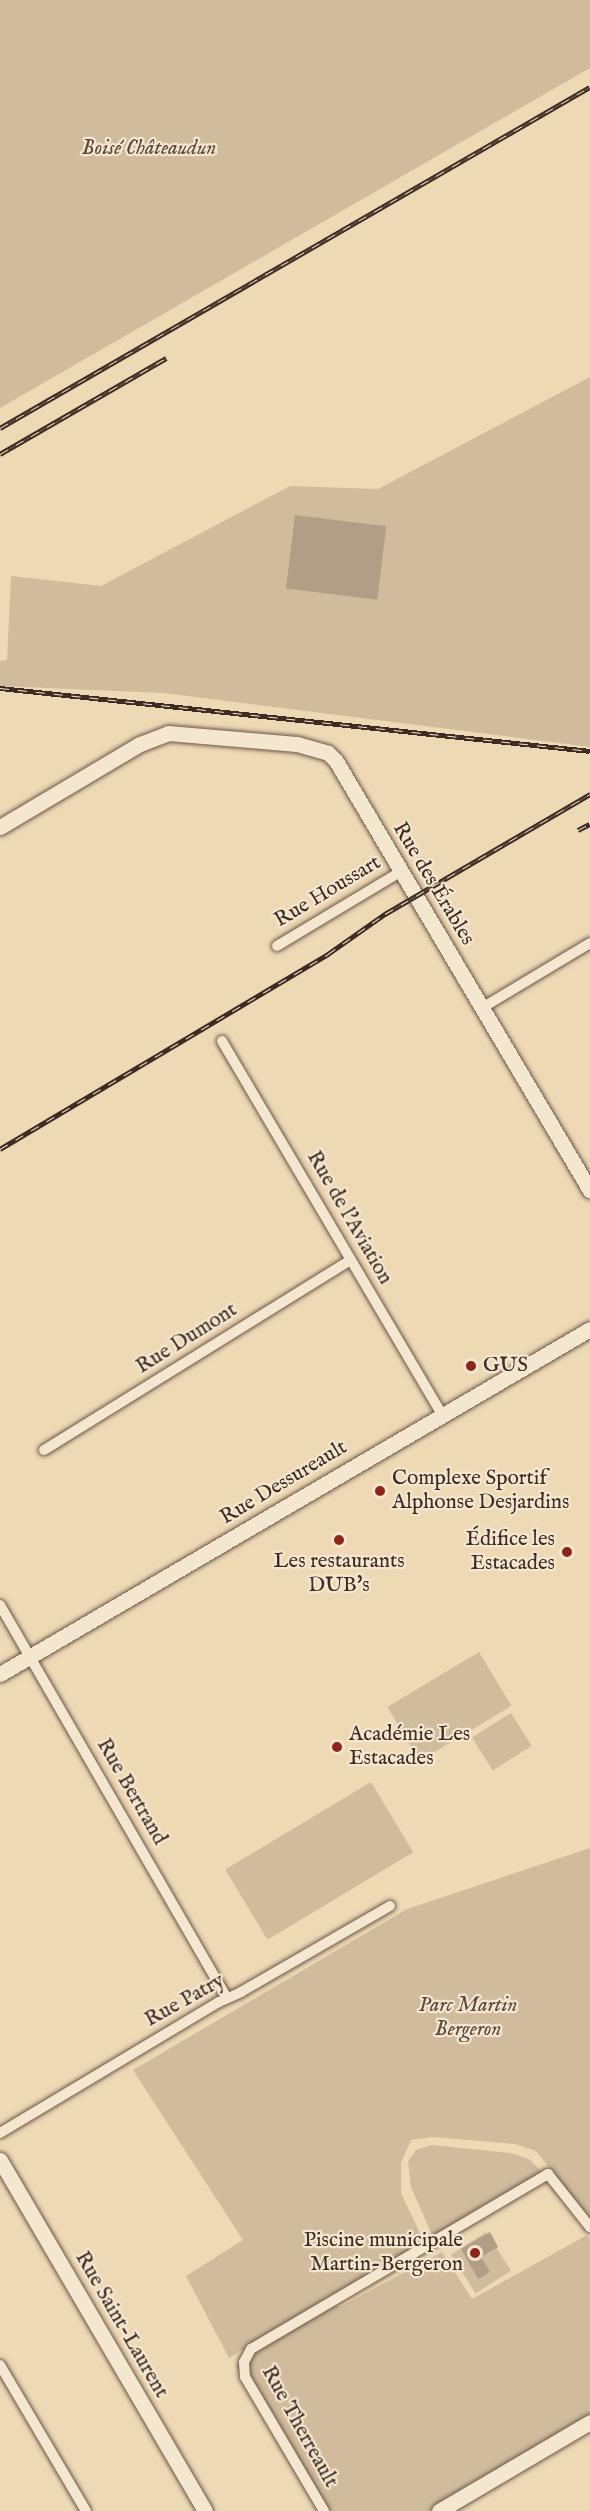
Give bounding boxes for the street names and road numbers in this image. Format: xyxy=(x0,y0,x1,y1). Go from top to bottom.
street label: Rue des Érables xyxy=(386,818,480,950)
street label: Rue Houssart xyxy=(270,850,386,934)
street label: Rue de l'Aviation xyxy=(301,1147,397,1289)
street label: Rue Dumont xyxy=(132,1298,242,1380)
street label: Rue Dessureault xyxy=(216,1435,352,1531)
street label: Rue Bertrand xyxy=(90,1734,172,1850)
street label: Rue Patry xyxy=(141,1969,229,2033)
street label: Rue Saint-Laurent xyxy=(69,2247,173,2403)
street label: Rue Therreault xyxy=(255,2362,343,2492)

